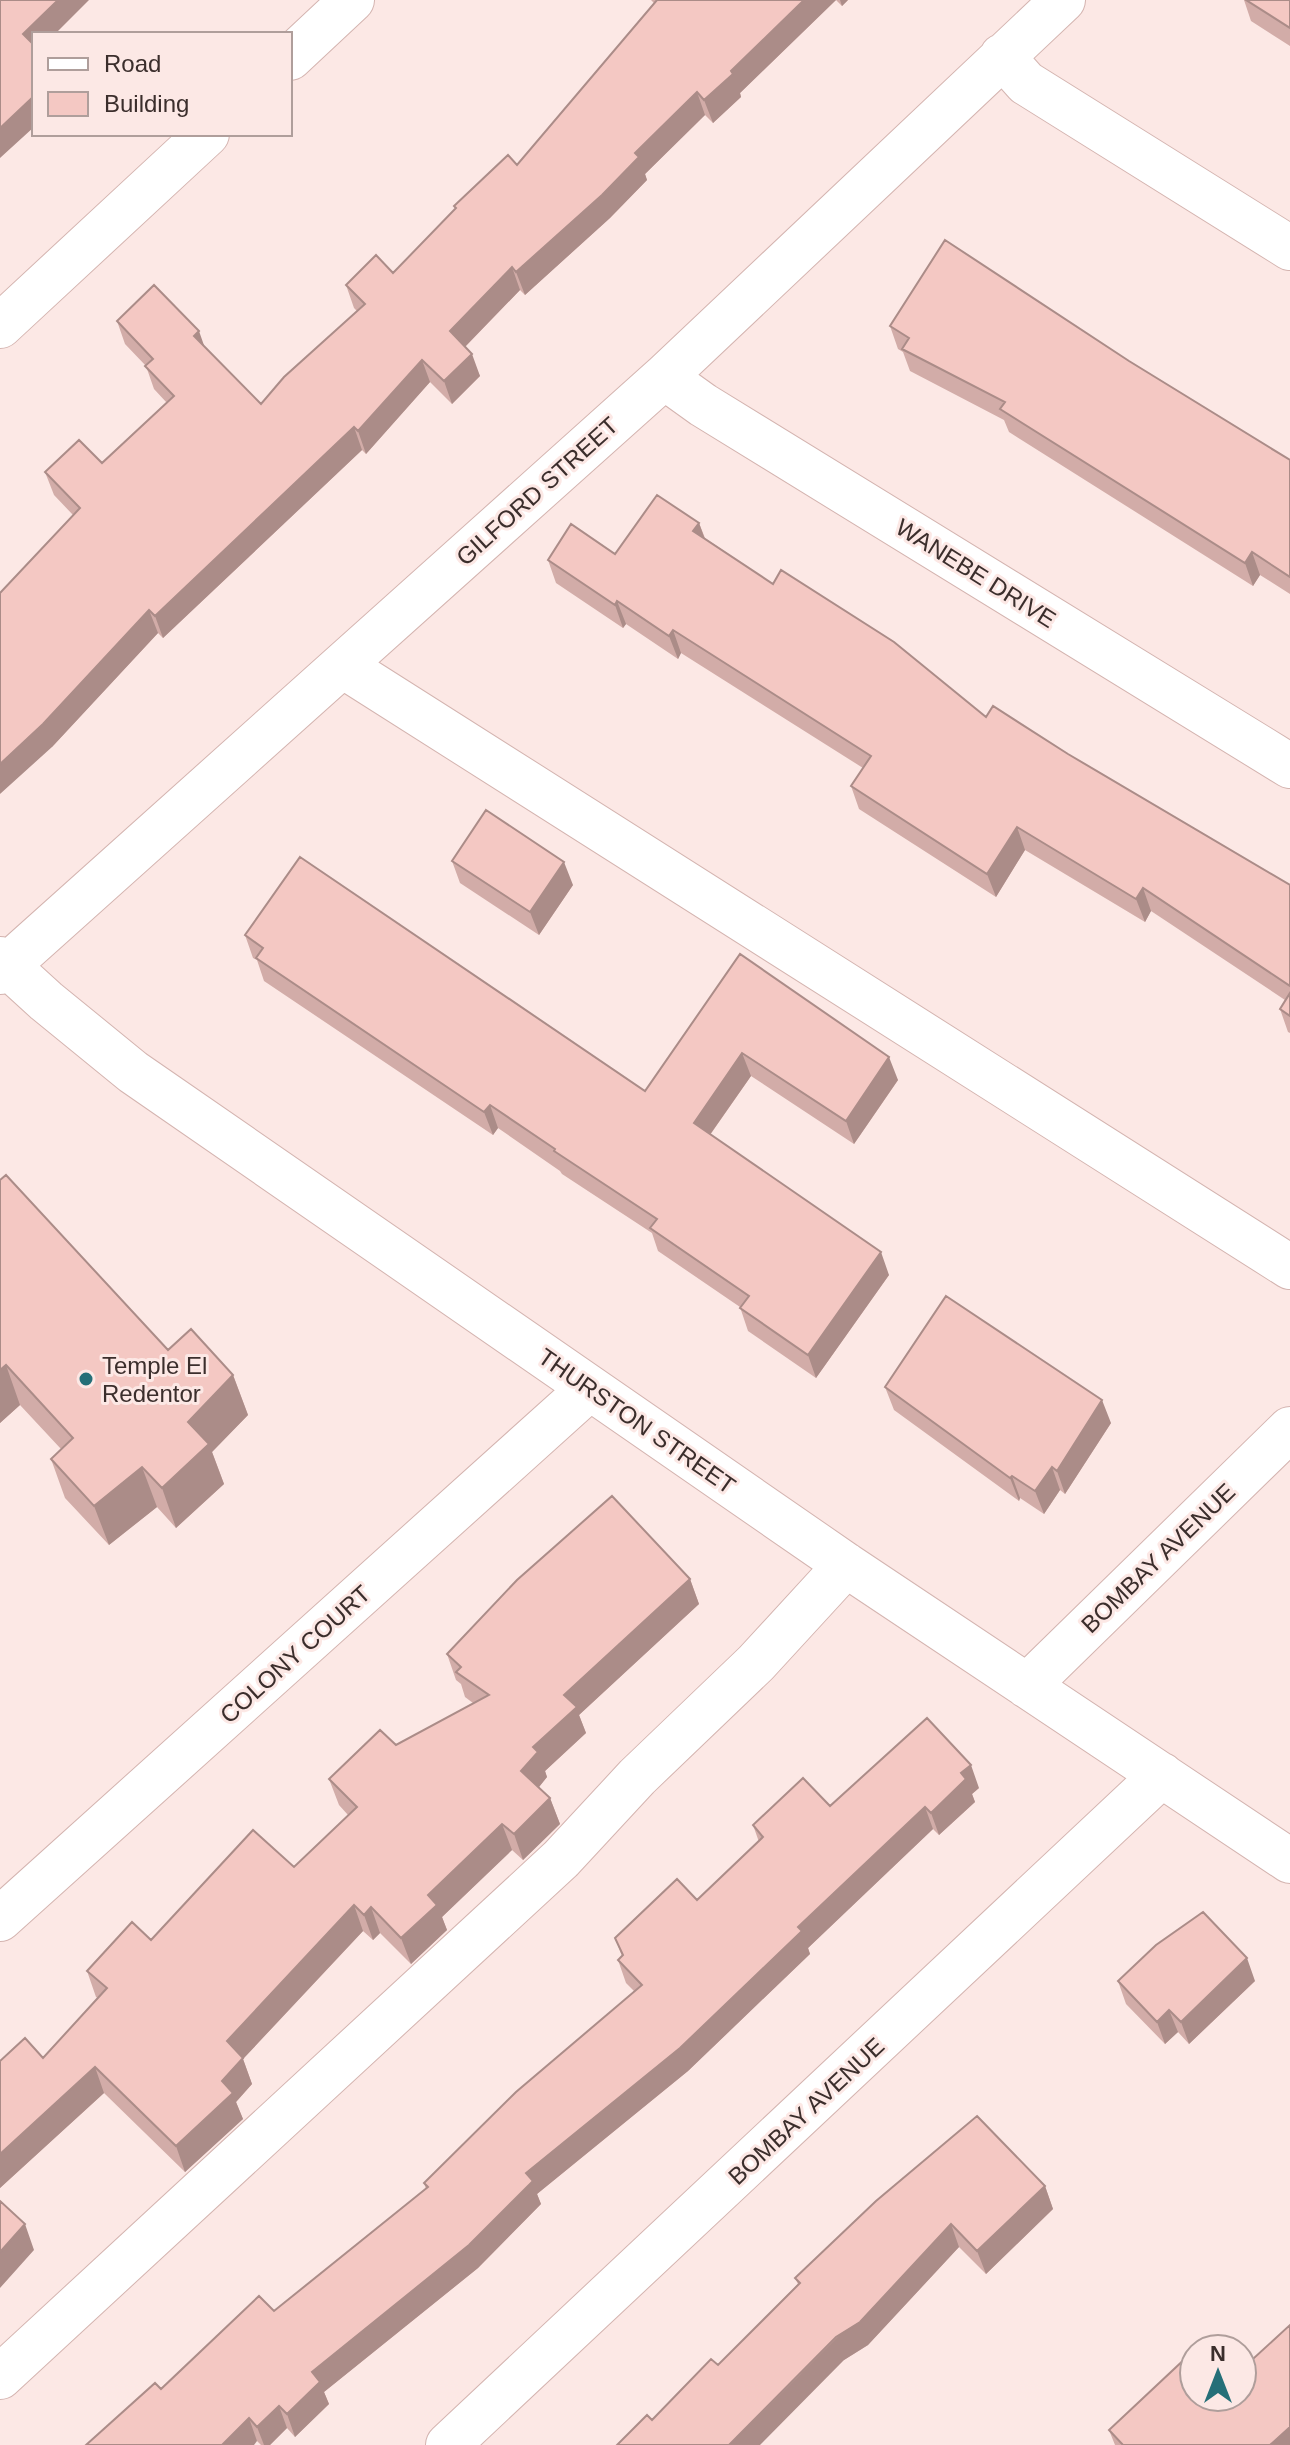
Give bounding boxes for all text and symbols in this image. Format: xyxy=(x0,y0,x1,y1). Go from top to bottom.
legend xyxy=(32,32,292,136)
text: Road xyxy=(104,50,161,77)
text: Building xyxy=(104,90,189,117)
street label: GILFORD STREET xyxy=(451,411,624,571)
street label: WANEBE DRIVE xyxy=(891,513,1061,633)
street label: THURSTON STREET xyxy=(533,1343,741,1499)
place label: Temple El Redentor xyxy=(102,1352,207,1407)
marker: Temple El Redentor xyxy=(77,1370,95,1388)
street label: BOMBAY AVENUE xyxy=(1076,1478,1240,1638)
street label: COLONY COURT xyxy=(214,1579,376,1728)
street label: BOMBAY AVENUE xyxy=(723,2032,889,2190)
north arrow xyxy=(1178,2333,1258,2413)
text: N xyxy=(1210,2341,1226,2366)

